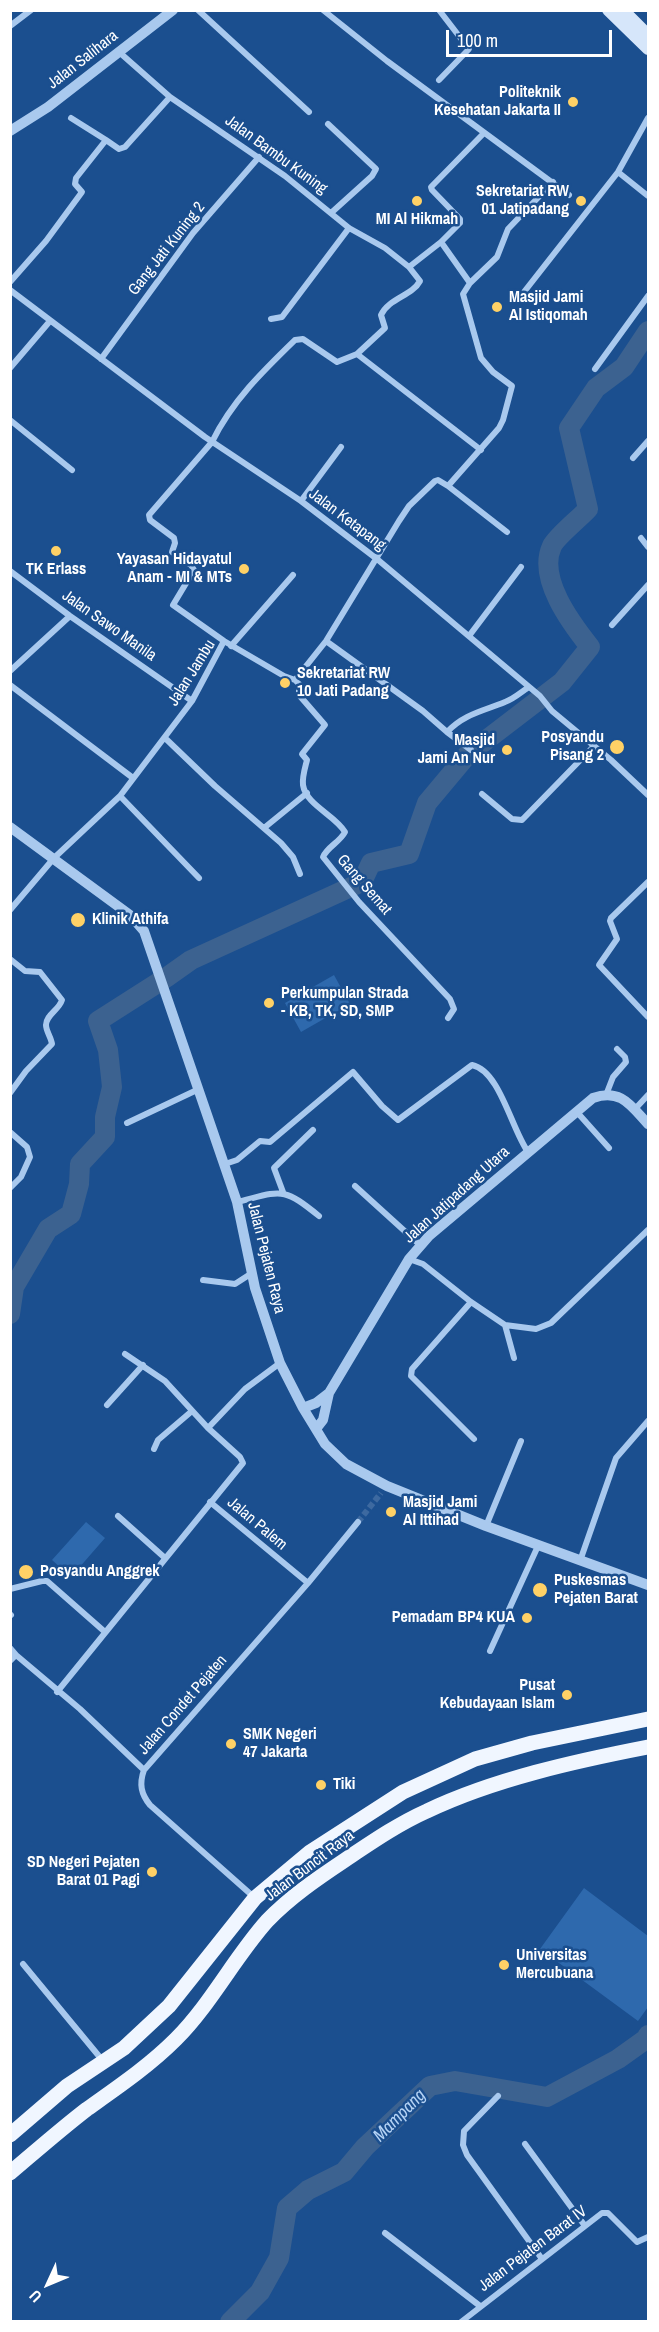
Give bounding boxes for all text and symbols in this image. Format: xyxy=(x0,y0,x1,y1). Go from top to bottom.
scale bar xyxy=(449,18,616,56)
street label: Jalan Salihara xyxy=(44,27,122,93)
text: 100 m xyxy=(457,28,498,53)
place label: Politeknik Kesehatan Jakarta II xyxy=(434,83,561,121)
marker: Politeknik Kesehatan Jakarta II xyxy=(566,95,580,109)
street label: Jalan Bambu Kuning xyxy=(221,111,331,199)
place label: Sekretariat RW 01 Jatipadang xyxy=(476,182,569,220)
marker: MI Al Hikmah xyxy=(410,194,424,208)
marker: Sekretariat RW 01 Jatipadang xyxy=(574,194,588,208)
street label: Gang Jati Kuning 2 xyxy=(125,199,209,299)
place label: MI Al Hikmah xyxy=(376,210,458,230)
place label: Masjid Jami Al Istiqomah xyxy=(509,288,588,326)
marker: Masjid Jami Al Istiqomah xyxy=(490,300,504,314)
street label: Jalan Ketapang xyxy=(305,485,389,555)
marker: TK Erlass xyxy=(49,544,63,558)
place label: Yayasan Hidayatul Anam - MI & MTs xyxy=(117,550,232,588)
place label: TK Erlass xyxy=(26,560,86,580)
marker: Yayasan Hidayatul Anam - MI & MTs xyxy=(237,562,251,576)
street label: Jalan Sawo Manila xyxy=(58,586,160,666)
street label: Jalan Jambu xyxy=(164,636,220,710)
place label: Sekretariat RW 10 Jati Padang xyxy=(297,664,390,702)
marker: Sekretariat RW 10 Jati Padang xyxy=(278,676,292,690)
place label: Posyandu Pisang 2 xyxy=(541,728,604,766)
place label: Masjid Jami An Nur xyxy=(418,731,495,769)
marker: Posyandu Pisang 2 xyxy=(608,738,626,756)
marker: Masjid Jami An Nur xyxy=(500,743,514,757)
street label: Gang Semat xyxy=(333,851,395,919)
place label: Klinik Athifa xyxy=(92,910,169,930)
marker: Klinik Athifa xyxy=(69,911,87,929)
place label: Perkumpulan Strada - KB, TK, SD, SMP xyxy=(281,984,409,1022)
marker: Perkumpulan Strada - KB, TK, SD, SMP xyxy=(262,996,276,1010)
street label: Jalan Jatipadang Utara xyxy=(400,1142,514,1248)
street label: Jalan Pejaten Raya xyxy=(243,1200,289,1316)
street label: Jalan Palem xyxy=(223,1493,291,1555)
place label: Masjid Jami Al Ittihad xyxy=(403,1493,477,1531)
marker: Masjid Jami Al Ittihad xyxy=(384,1505,398,1519)
place label: Posyandu Anggrek xyxy=(40,1562,160,1582)
marker: Posyandu Anggrek xyxy=(17,1563,35,1581)
place label: Puskesmas Pejaten Barat xyxy=(554,1571,638,1609)
marker: Puskesmas Pejaten Barat xyxy=(531,1581,549,1599)
place label: Pemadam BP4 KUA xyxy=(392,1608,515,1628)
marker: Pemadam BP4 KUA xyxy=(520,1611,534,1625)
street label: Jalan Condet Pejaten xyxy=(135,1651,231,1759)
place label: Pusat Kebudayaan Islam xyxy=(440,1676,555,1714)
marker: Pusat Kebudayaan Islam xyxy=(560,1688,574,1702)
place label: SMK Negeri 47 Jakarta xyxy=(243,1725,317,1763)
marker: SMK Negeri 47 Jakarta xyxy=(224,1737,238,1751)
place label: Tiki xyxy=(333,1775,355,1795)
marker: Tiki xyxy=(314,1778,328,1792)
street label: Jalan Buncit Raya xyxy=(262,1826,358,1906)
place label: SD Negeri Pejaten Barat 01 Pagi xyxy=(27,1853,140,1891)
marker: SD Negeri Pejaten Barat 01 Pagi xyxy=(145,1865,159,1879)
place label: Universitas Mercubuana xyxy=(516,1946,593,1984)
marker: Universitas Mercubuana xyxy=(497,1958,511,1972)
water label: Mampang xyxy=(369,2085,431,2147)
street label: Jalan Pejaten Barat IV xyxy=(475,2202,591,2296)
north arrow xyxy=(18,2254,78,2314)
text: U xyxy=(24,2285,46,2308)

